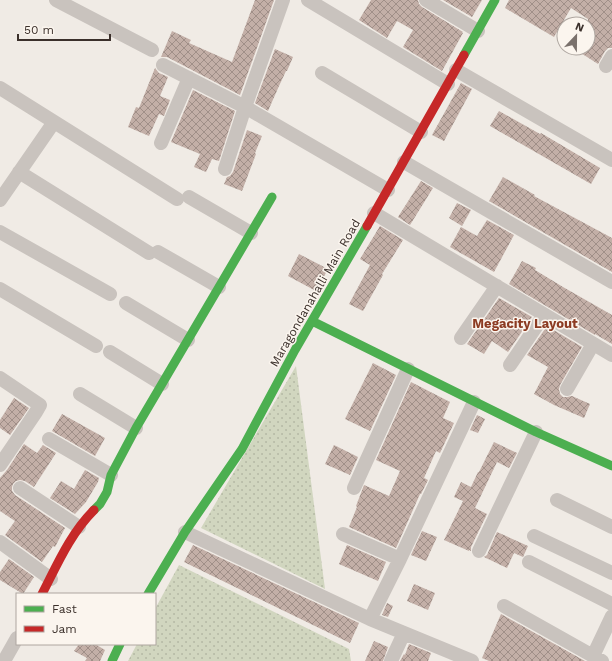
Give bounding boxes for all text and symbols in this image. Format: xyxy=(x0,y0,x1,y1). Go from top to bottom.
scale bar xyxy=(18,16,110,42)
north arrow xyxy=(556,16,596,56)
text: N xyxy=(573,20,586,35)
text: 50 m xyxy=(24,23,54,37)
street label: Maragondanahalli Main Road xyxy=(267,217,363,369)
district label: Megacity Layout xyxy=(472,316,578,331)
legend xyxy=(16,593,156,645)
text: Fast xyxy=(52,602,77,616)
text: Jam xyxy=(52,622,77,636)

